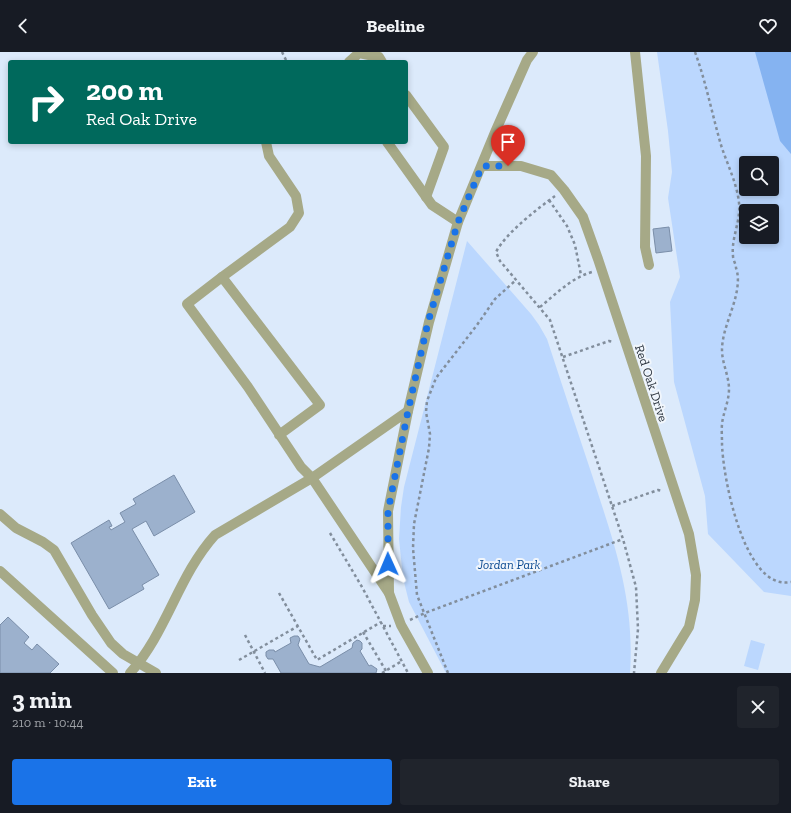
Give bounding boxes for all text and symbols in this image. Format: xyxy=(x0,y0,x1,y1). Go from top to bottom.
icon: back xyxy=(12,15,34,37)
text: Beeline xyxy=(366,15,425,37)
icon: heart xyxy=(757,15,779,37)
text: 200 m xyxy=(86,74,163,107)
icon: right xyxy=(20,76,72,128)
text: Red Oak Drive xyxy=(86,108,197,130)
pin xyxy=(491,125,525,166)
icon: arrive xyxy=(497,131,519,153)
map controls xyxy=(739,156,779,244)
button: search xyxy=(739,156,779,196)
button: layers xyxy=(739,204,779,244)
street label: Red Oak Drive xyxy=(632,343,671,424)
position arrow xyxy=(367,543,409,585)
park label: Jordan Park xyxy=(477,557,541,572)
text: 3 min xyxy=(12,685,72,714)
button: close xyxy=(737,686,779,728)
text: 210 m · 10:44 xyxy=(12,715,84,730)
button: Exit xyxy=(12,759,392,805)
button: Share xyxy=(400,759,779,805)

